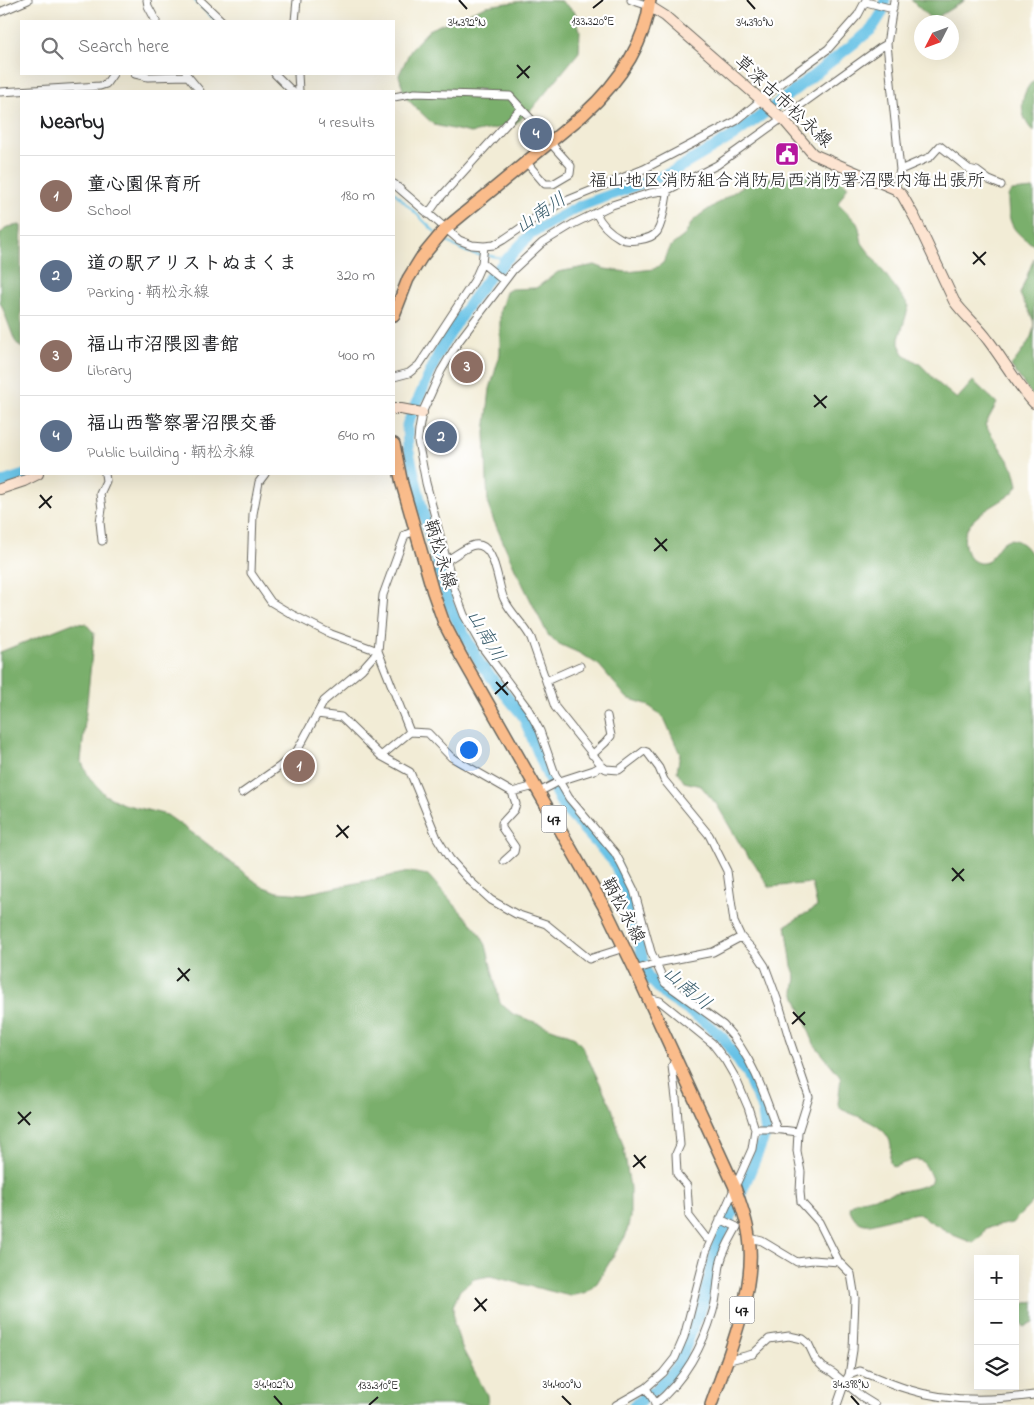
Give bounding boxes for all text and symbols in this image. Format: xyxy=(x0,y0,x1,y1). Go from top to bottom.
text: 133.320°E xyxy=(572,13,614,31)
text: 34.392°N xyxy=(448,14,486,32)
text: 34.390°N xyxy=(736,14,774,32)
north arrow xyxy=(914,15,959,60)
search box xyxy=(20,20,395,75)
icon: search xyxy=(38,34,66,62)
text: Search here xyxy=(78,34,169,61)
street label: 草深古市松永線 xyxy=(728,50,838,155)
text: Nearby xyxy=(40,108,104,138)
text: 4 results xyxy=(319,111,375,135)
pin: 4 xyxy=(520,115,552,153)
public building icon: 福山地区消防組合消防局西消防署沼隈内海出張所 xyxy=(774,141,800,167)
place label: 福山地区消防組合消防局西消防署沼隈内海出張所 xyxy=(589,169,985,195)
text: 童心園保育所 xyxy=(87,172,201,199)
text: 1 xyxy=(53,184,59,208)
text: 180 m xyxy=(341,184,375,208)
water label: 山南川 xyxy=(510,187,573,241)
text: School xyxy=(87,199,131,223)
text: 道の駅アリストぬまくま xyxy=(87,251,298,278)
text: 2 xyxy=(52,264,60,288)
text: 320 m xyxy=(337,264,375,288)
text: Parking · 鞆松永線 xyxy=(87,281,209,305)
text: 福山市沼隈図書館 xyxy=(87,332,239,359)
text: 3 xyxy=(53,344,59,368)
text: 400 m xyxy=(338,344,375,368)
pin: 3 xyxy=(451,348,483,386)
text: Library xyxy=(87,359,132,383)
text: 福山西警察署沼隈交番 xyxy=(87,411,277,438)
pin: 2 xyxy=(425,418,457,456)
text: 4 xyxy=(53,424,59,448)
text: 640 m xyxy=(338,424,375,448)
text: Public building · 鞆松永線 xyxy=(87,441,255,465)
street label: 鞆松永線 xyxy=(416,516,462,593)
water label: 山南川 xyxy=(459,605,511,668)
your location xyxy=(456,737,482,763)
pin: 1 xyxy=(283,747,315,785)
road number: 47 xyxy=(542,806,566,832)
street label: 鞆松永線 xyxy=(594,873,651,949)
water label: 山南川 xyxy=(656,960,717,1018)
map controls xyxy=(974,1255,1019,1390)
button: + xyxy=(974,1255,1019,1300)
road number: 47 xyxy=(730,1296,754,1324)
button: − xyxy=(974,1300,1019,1345)
button: layers xyxy=(974,1345,1019,1390)
text: 34.402°N xyxy=(254,1376,294,1394)
text: 34.400°N xyxy=(543,1376,581,1394)
text: 34.398°N xyxy=(833,1376,869,1394)
text: 133.310°E xyxy=(358,1377,398,1395)

